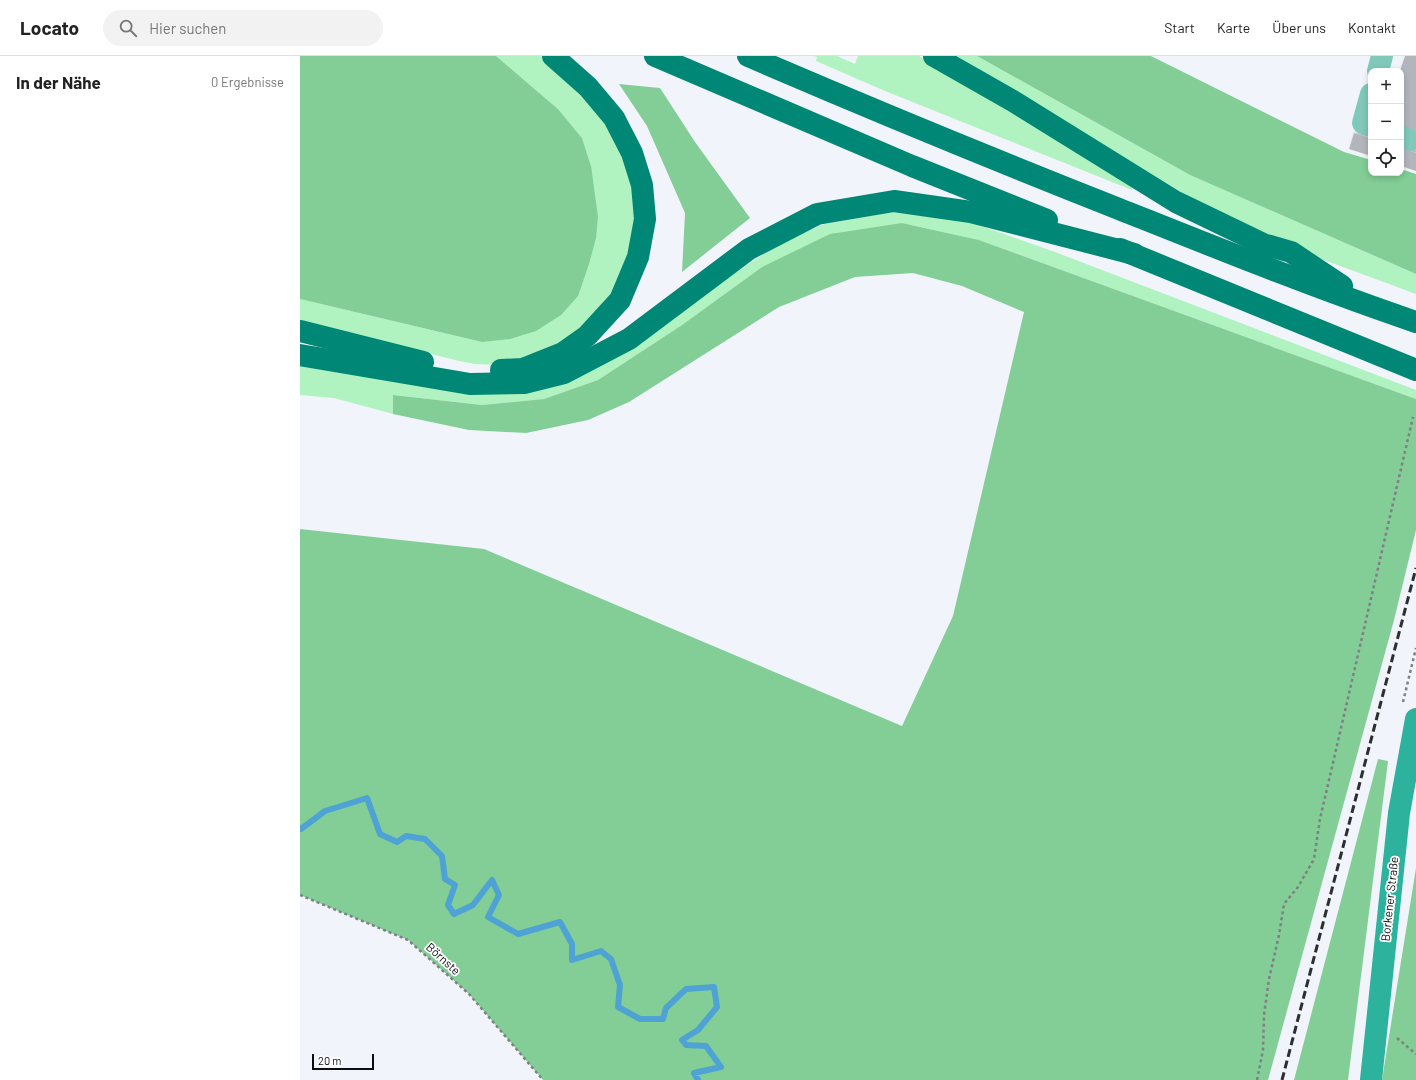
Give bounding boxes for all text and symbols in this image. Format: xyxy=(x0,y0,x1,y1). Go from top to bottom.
search box xyxy=(103,10,383,46)
text: Locato xyxy=(20,16,79,39)
icon: search xyxy=(117,17,139,39)
text: Hier suchen xyxy=(149,19,226,37)
text: Start xyxy=(1164,19,1195,36)
text: Karte xyxy=(1217,19,1250,36)
text: Über uns xyxy=(1272,19,1326,36)
text: Kontakt xyxy=(1348,19,1396,36)
map controls xyxy=(1368,68,1404,176)
button: + xyxy=(1368,68,1404,104)
text: In der Nähe xyxy=(16,72,101,92)
text: 0 Ergebnisse xyxy=(211,74,284,90)
button: − xyxy=(1368,104,1404,140)
button: locate xyxy=(1368,140,1404,176)
street label: Borkener Straße xyxy=(1378,856,1400,942)
street label: Börnste xyxy=(424,939,464,977)
scale bar xyxy=(312,1052,374,1071)
text: 20 m xyxy=(318,1054,341,1067)

